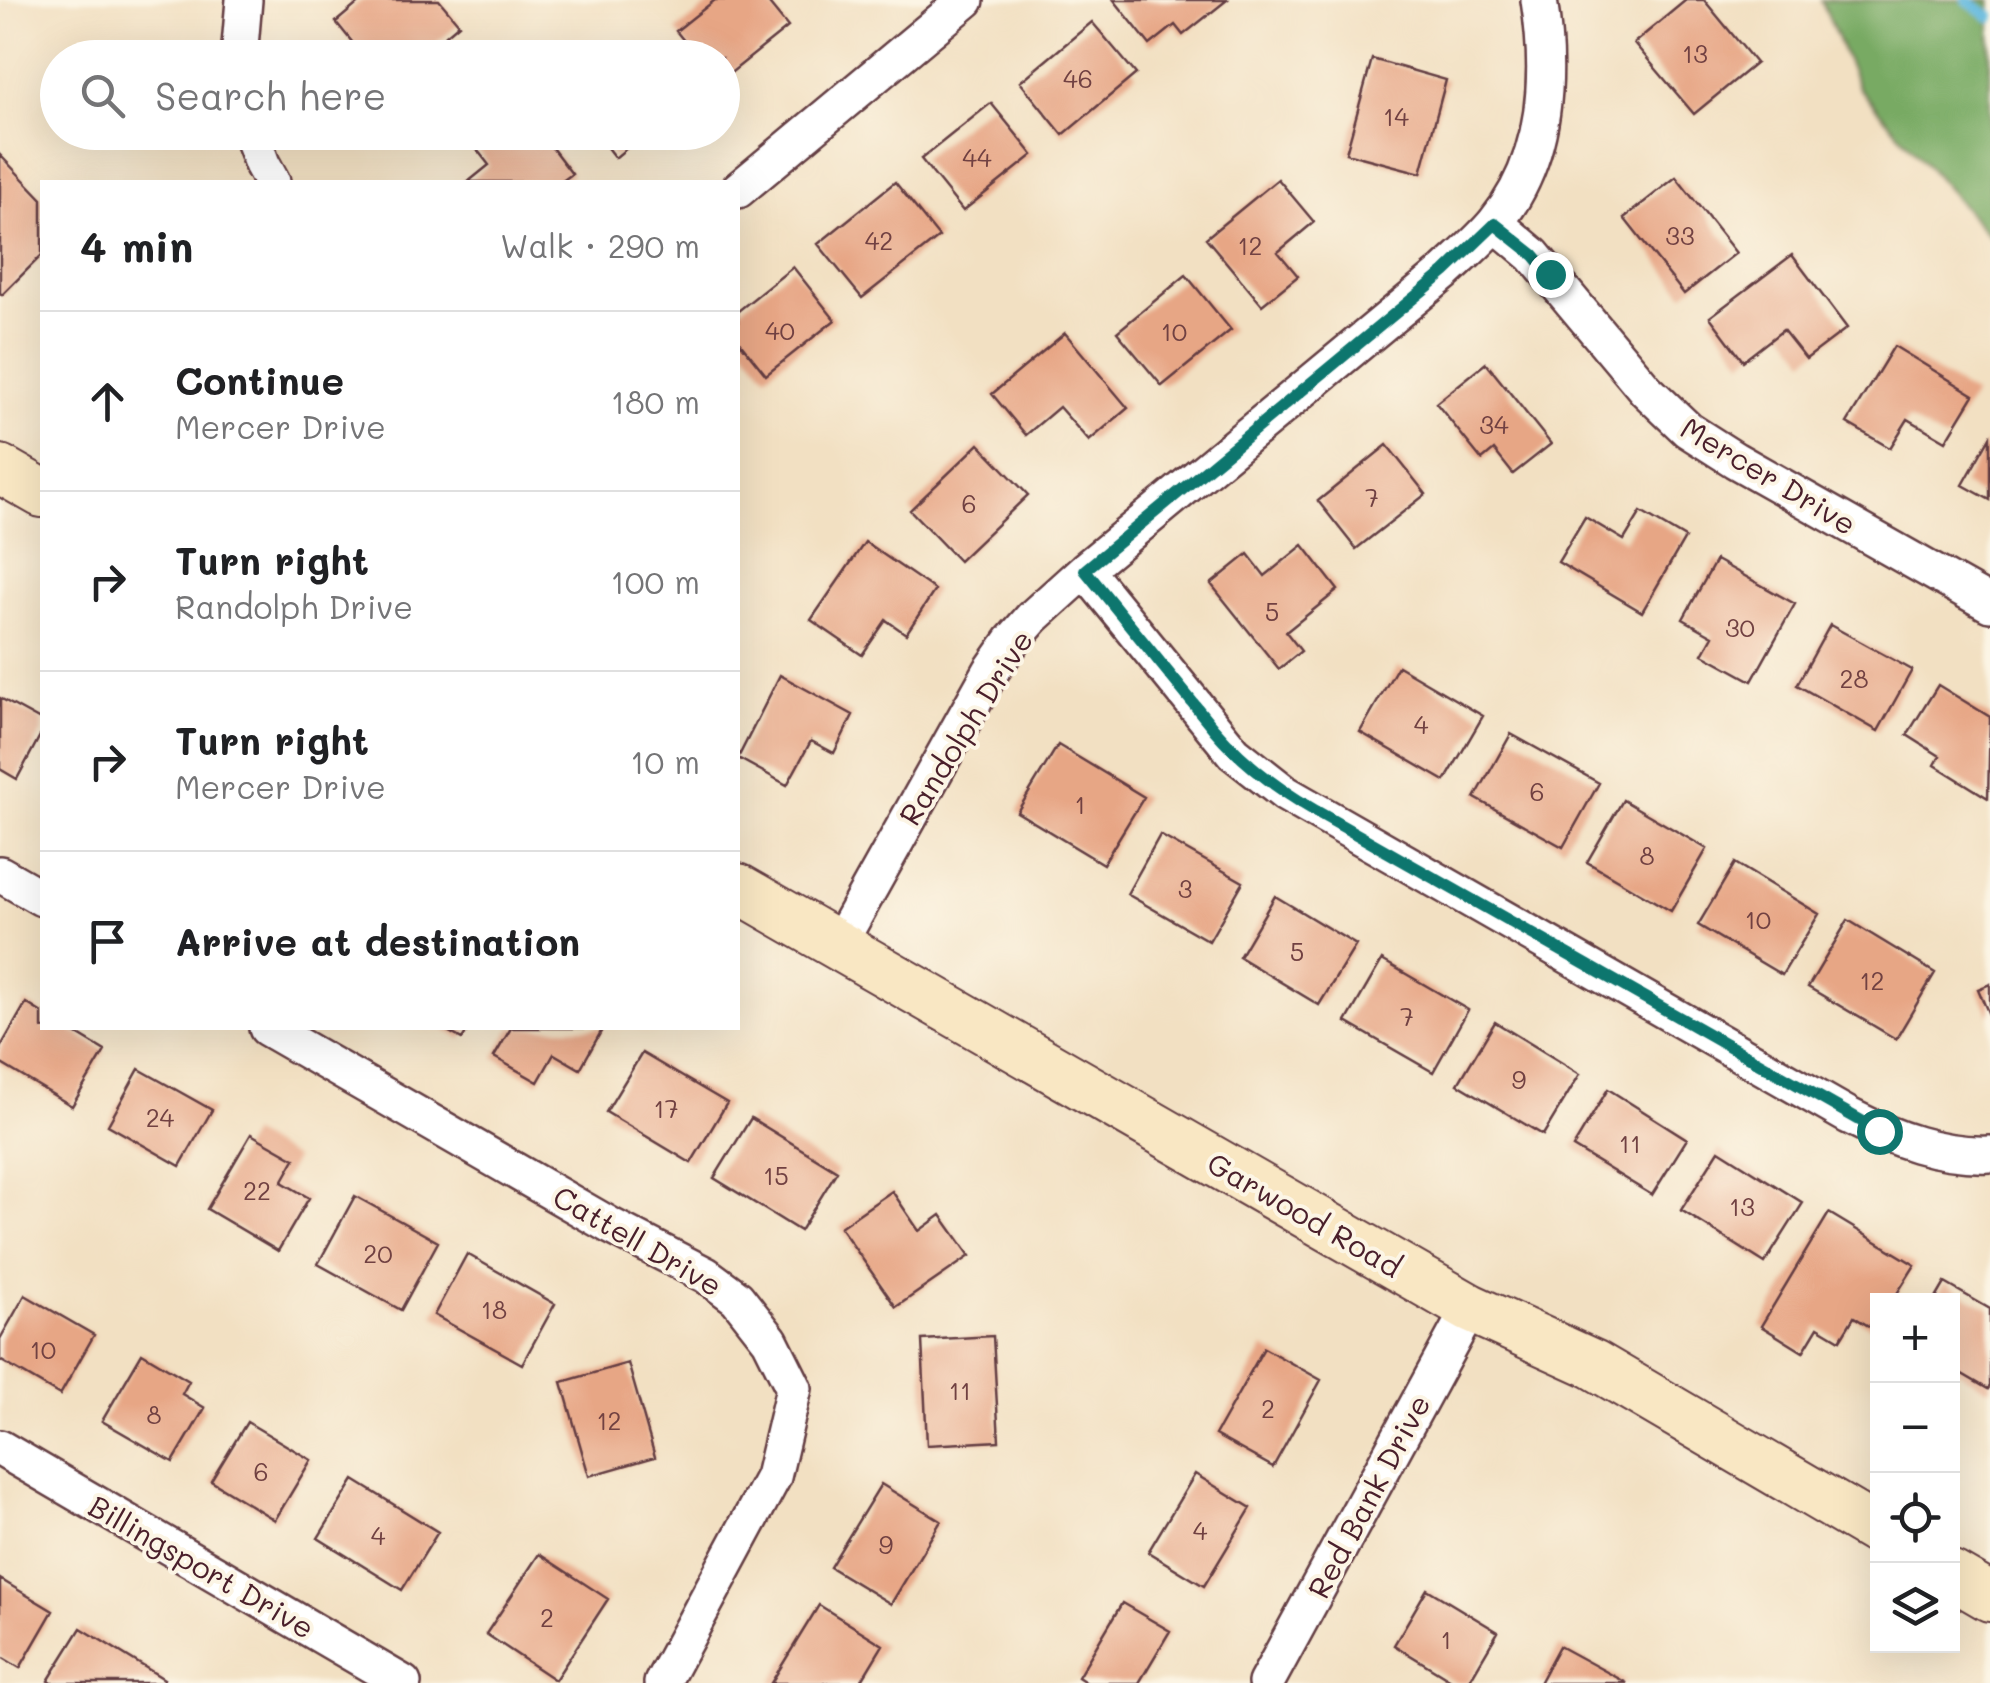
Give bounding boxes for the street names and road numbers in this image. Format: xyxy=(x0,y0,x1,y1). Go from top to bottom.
street label: Mercer Drive xyxy=(1674,407,1864,543)
street label: Randolph Drive xyxy=(889,622,1041,832)
street label: Garwood Road xyxy=(1201,1142,1409,1286)
street label: Cattell Drive xyxy=(546,1175,730,1305)
street label: Red Bank Drive xyxy=(1297,1387,1439,1605)
street label: Billingsport Drive xyxy=(82,1485,322,1647)

